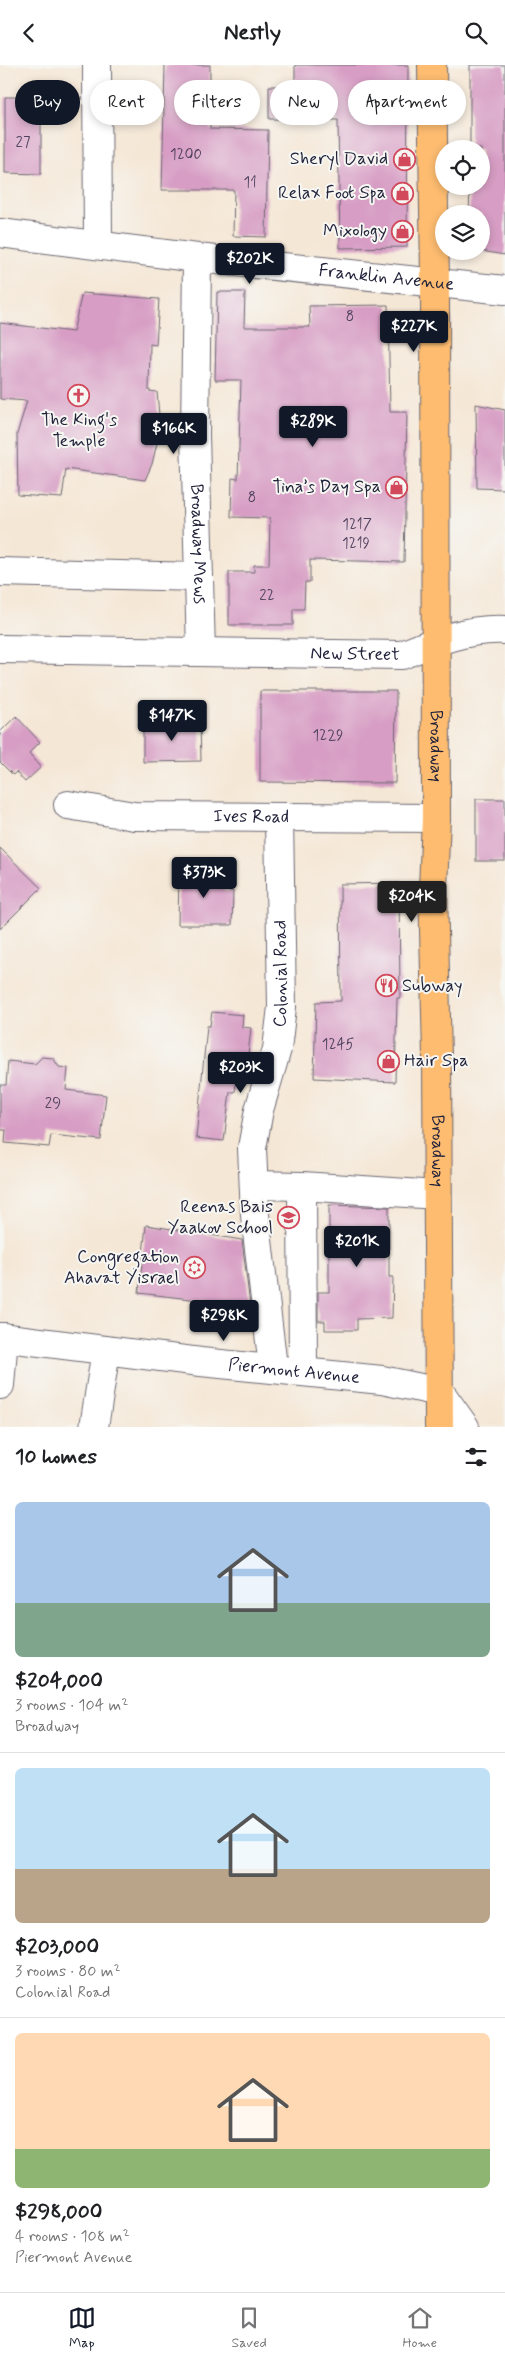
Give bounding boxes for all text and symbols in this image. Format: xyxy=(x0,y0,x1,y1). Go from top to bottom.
icon: back xyxy=(15,19,43,47)
text: Nestly xyxy=(224,19,281,47)
icon: search xyxy=(462,19,490,47)
chip: Buy xyxy=(15,80,80,125)
chip: Rent xyxy=(90,80,164,125)
chip: Filters xyxy=(174,80,260,125)
chip: New xyxy=(270,80,338,125)
chip: Apartment xyxy=(348,80,466,125)
house number: 27 xyxy=(16,133,31,153)
map controls xyxy=(435,140,490,260)
button: locate xyxy=(435,140,490,195)
house number: 1200 xyxy=(170,145,202,165)
place label: Sheryl David xyxy=(290,147,388,171)
shop icon: Sheryl David xyxy=(392,147,416,171)
house number: 11 xyxy=(243,173,257,193)
place label: Relax Foot Spa xyxy=(278,181,386,205)
shop icon: Relax Foot Spa xyxy=(390,181,414,205)
button: layers xyxy=(435,205,490,260)
place label: Mixology xyxy=(323,219,387,243)
shop icon: Mixology xyxy=(391,219,415,243)
pin: $202K xyxy=(215,243,285,285)
text: $202K xyxy=(226,248,274,269)
street label: Franklin Avenue xyxy=(318,259,455,297)
house number: 8 xyxy=(346,307,354,327)
pin: $227K xyxy=(379,311,449,353)
text: $227K xyxy=(391,316,437,337)
church icon: The King's Temple xyxy=(67,383,91,407)
pin: $289K xyxy=(278,405,348,448)
place label: The King's Temple xyxy=(41,408,117,453)
text: $289K xyxy=(290,411,336,432)
pin: $166K xyxy=(139,413,209,455)
text: $166K xyxy=(152,418,196,439)
place label: Tina’s Day Spa xyxy=(273,475,381,499)
shop icon: Tina’s Day Spa xyxy=(385,475,409,499)
street label: Broadway Mews xyxy=(184,484,212,604)
house number: 8 xyxy=(248,488,256,508)
house number: 1217 xyxy=(342,515,372,535)
house number: 1219 xyxy=(342,534,370,554)
house number: 22 xyxy=(259,586,275,606)
street label: New Street xyxy=(310,642,400,667)
pin: $147K xyxy=(137,699,207,742)
text: $147K xyxy=(149,705,195,726)
street label: Broadway xyxy=(424,710,448,782)
house number: 1229 xyxy=(313,726,343,746)
street label: Ives Road xyxy=(213,805,289,829)
pin: $373K xyxy=(169,857,239,899)
text: $373K xyxy=(183,862,225,883)
pin: $204K xyxy=(377,881,447,923)
text: $204K xyxy=(388,886,436,907)
street label: Colonial Road xyxy=(268,920,294,1029)
restaurant icon: Subway xyxy=(374,974,398,998)
place label: Subway xyxy=(402,974,463,998)
house number: 1245 xyxy=(322,1035,354,1055)
shop icon: Hair Spa xyxy=(376,1049,400,1073)
place label: Hair Spa xyxy=(404,1049,469,1073)
pin: $203K xyxy=(206,1051,276,1094)
text: $203K xyxy=(219,1057,263,1078)
house number: 29 xyxy=(45,1094,61,1114)
street label: Broadway xyxy=(425,1115,450,1187)
place label: Reenas Bais Yaakov School xyxy=(168,1195,273,1240)
school or university icon: Reenas Bais Yaakov School xyxy=(277,1205,301,1229)
pin: $201K xyxy=(322,1225,392,1268)
text: $201K xyxy=(335,1231,379,1252)
place label: Congregation Ahavat Yisrael xyxy=(64,1245,179,1290)
synagogue icon: Congregation Ahavat Yisrael xyxy=(183,1255,207,1279)
pin: $298K xyxy=(189,1299,259,1342)
text: $298K xyxy=(201,1305,247,1326)
street label: Piermont Avenue xyxy=(227,1353,361,1390)
text: 10 homes xyxy=(15,1443,97,1471)
icon: filters xyxy=(462,1443,490,1471)
icon: home xyxy=(208,1535,298,1625)
text: $204,000 xyxy=(15,1667,103,1695)
text: 3 rooms · 104 m² xyxy=(15,1695,128,1716)
text: Broadway xyxy=(15,1716,79,1737)
icon: home xyxy=(208,1800,298,1890)
text: $203,000 xyxy=(15,1933,99,1961)
text: 3 rooms · 80 m² xyxy=(15,1961,121,1982)
text: Colonial Road xyxy=(15,1982,110,2003)
icon: home xyxy=(208,2065,298,2155)
text: $298,000 xyxy=(15,2198,102,2226)
text: 4 rooms · 108 m² xyxy=(15,2226,130,2247)
text: Piermont Avenue xyxy=(15,2247,132,2268)
tab: Map xyxy=(68,2304,96,2352)
tab: Saved xyxy=(231,2304,267,2352)
tab: Home xyxy=(402,2304,437,2352)

